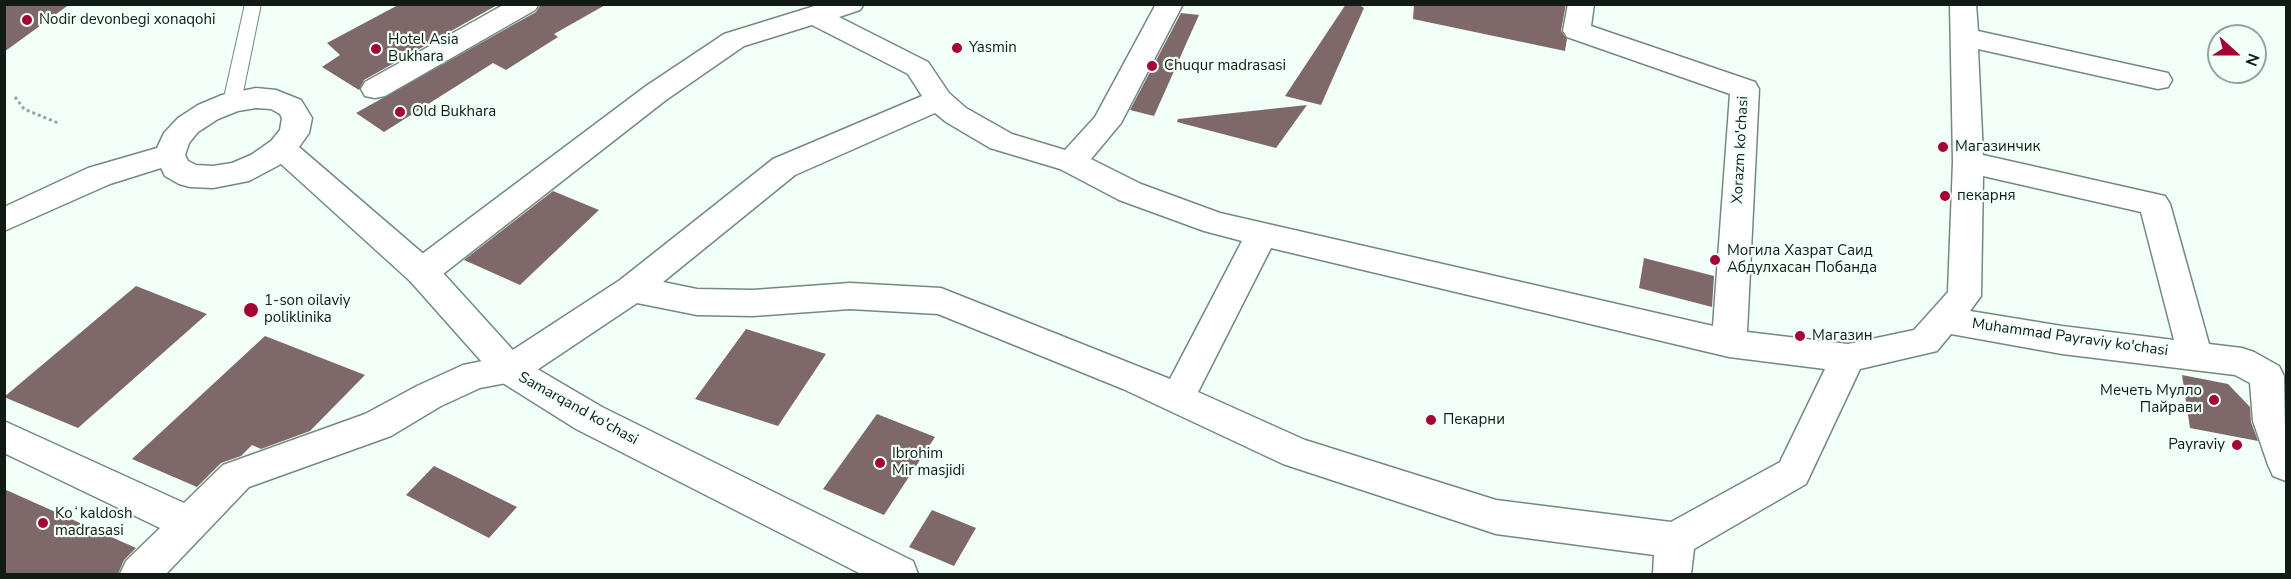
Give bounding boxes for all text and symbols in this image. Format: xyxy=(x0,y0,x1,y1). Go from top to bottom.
place label: Nodir devonbegi xonaqohi xyxy=(39,11,215,29)
marker: Nodir devonbegi xonaqohi xyxy=(20,13,34,27)
north arrow xyxy=(2207,24,2267,84)
place label: Hotel Asia Bukhara xyxy=(388,31,459,66)
place label: Yasmin xyxy=(969,39,1017,57)
marker: Yasmin xyxy=(950,41,964,55)
marker: Hotel Asia Bukhara xyxy=(369,42,383,56)
text: N xyxy=(2240,50,2264,69)
place label: Chuqur madrasasi xyxy=(1164,57,1286,75)
marker: Chuqur madrasasi xyxy=(1145,59,1159,73)
street label: Xorazm ko'chasi xyxy=(1729,96,1753,204)
place label: Old Bukhara xyxy=(412,103,496,121)
marker: Old Bukhara xyxy=(393,105,407,119)
place label: Магазинчик xyxy=(1955,138,2040,156)
marker: Магазинчик xyxy=(1936,140,1950,154)
place label: пекарня xyxy=(1957,187,2016,205)
marker: пекарня xyxy=(1938,189,1952,203)
place label: Могила Хазрат Саид Абдулхасан Побанда xyxy=(1727,242,1877,277)
marker: Могила Хазрат Саид Абдулхасан Побанда xyxy=(1708,253,1722,267)
place label: 1-son oilaviy poliklinika xyxy=(264,292,350,327)
marker: 1-son oilaviy poliklinika xyxy=(242,301,260,319)
street label: Muhammad Payraviy ko'chasi xyxy=(1971,315,2169,361)
place label: Магазин xyxy=(1812,327,1873,345)
marker: Магазин xyxy=(1793,329,1807,343)
street label: Samarqand ko'chasi xyxy=(515,369,641,449)
place label: Мечеть Мулло Пайрави xyxy=(2100,382,2202,417)
marker: Мечеть Мулло Пайрави xyxy=(2207,393,2221,407)
place label: Пекарни xyxy=(1443,411,1505,429)
marker: Пекарни xyxy=(1424,413,1438,427)
place label: Payraviy xyxy=(2168,436,2225,454)
marker: Payraviy xyxy=(2230,438,2244,452)
place label: Ibrohim Mir masjidi xyxy=(892,445,965,480)
marker: Ibrohim Mir masjidi xyxy=(873,456,887,470)
place label: Koʻkaldosh madrasasi xyxy=(55,505,133,540)
marker: Koʻkaldosh madrasasi xyxy=(36,516,50,530)

